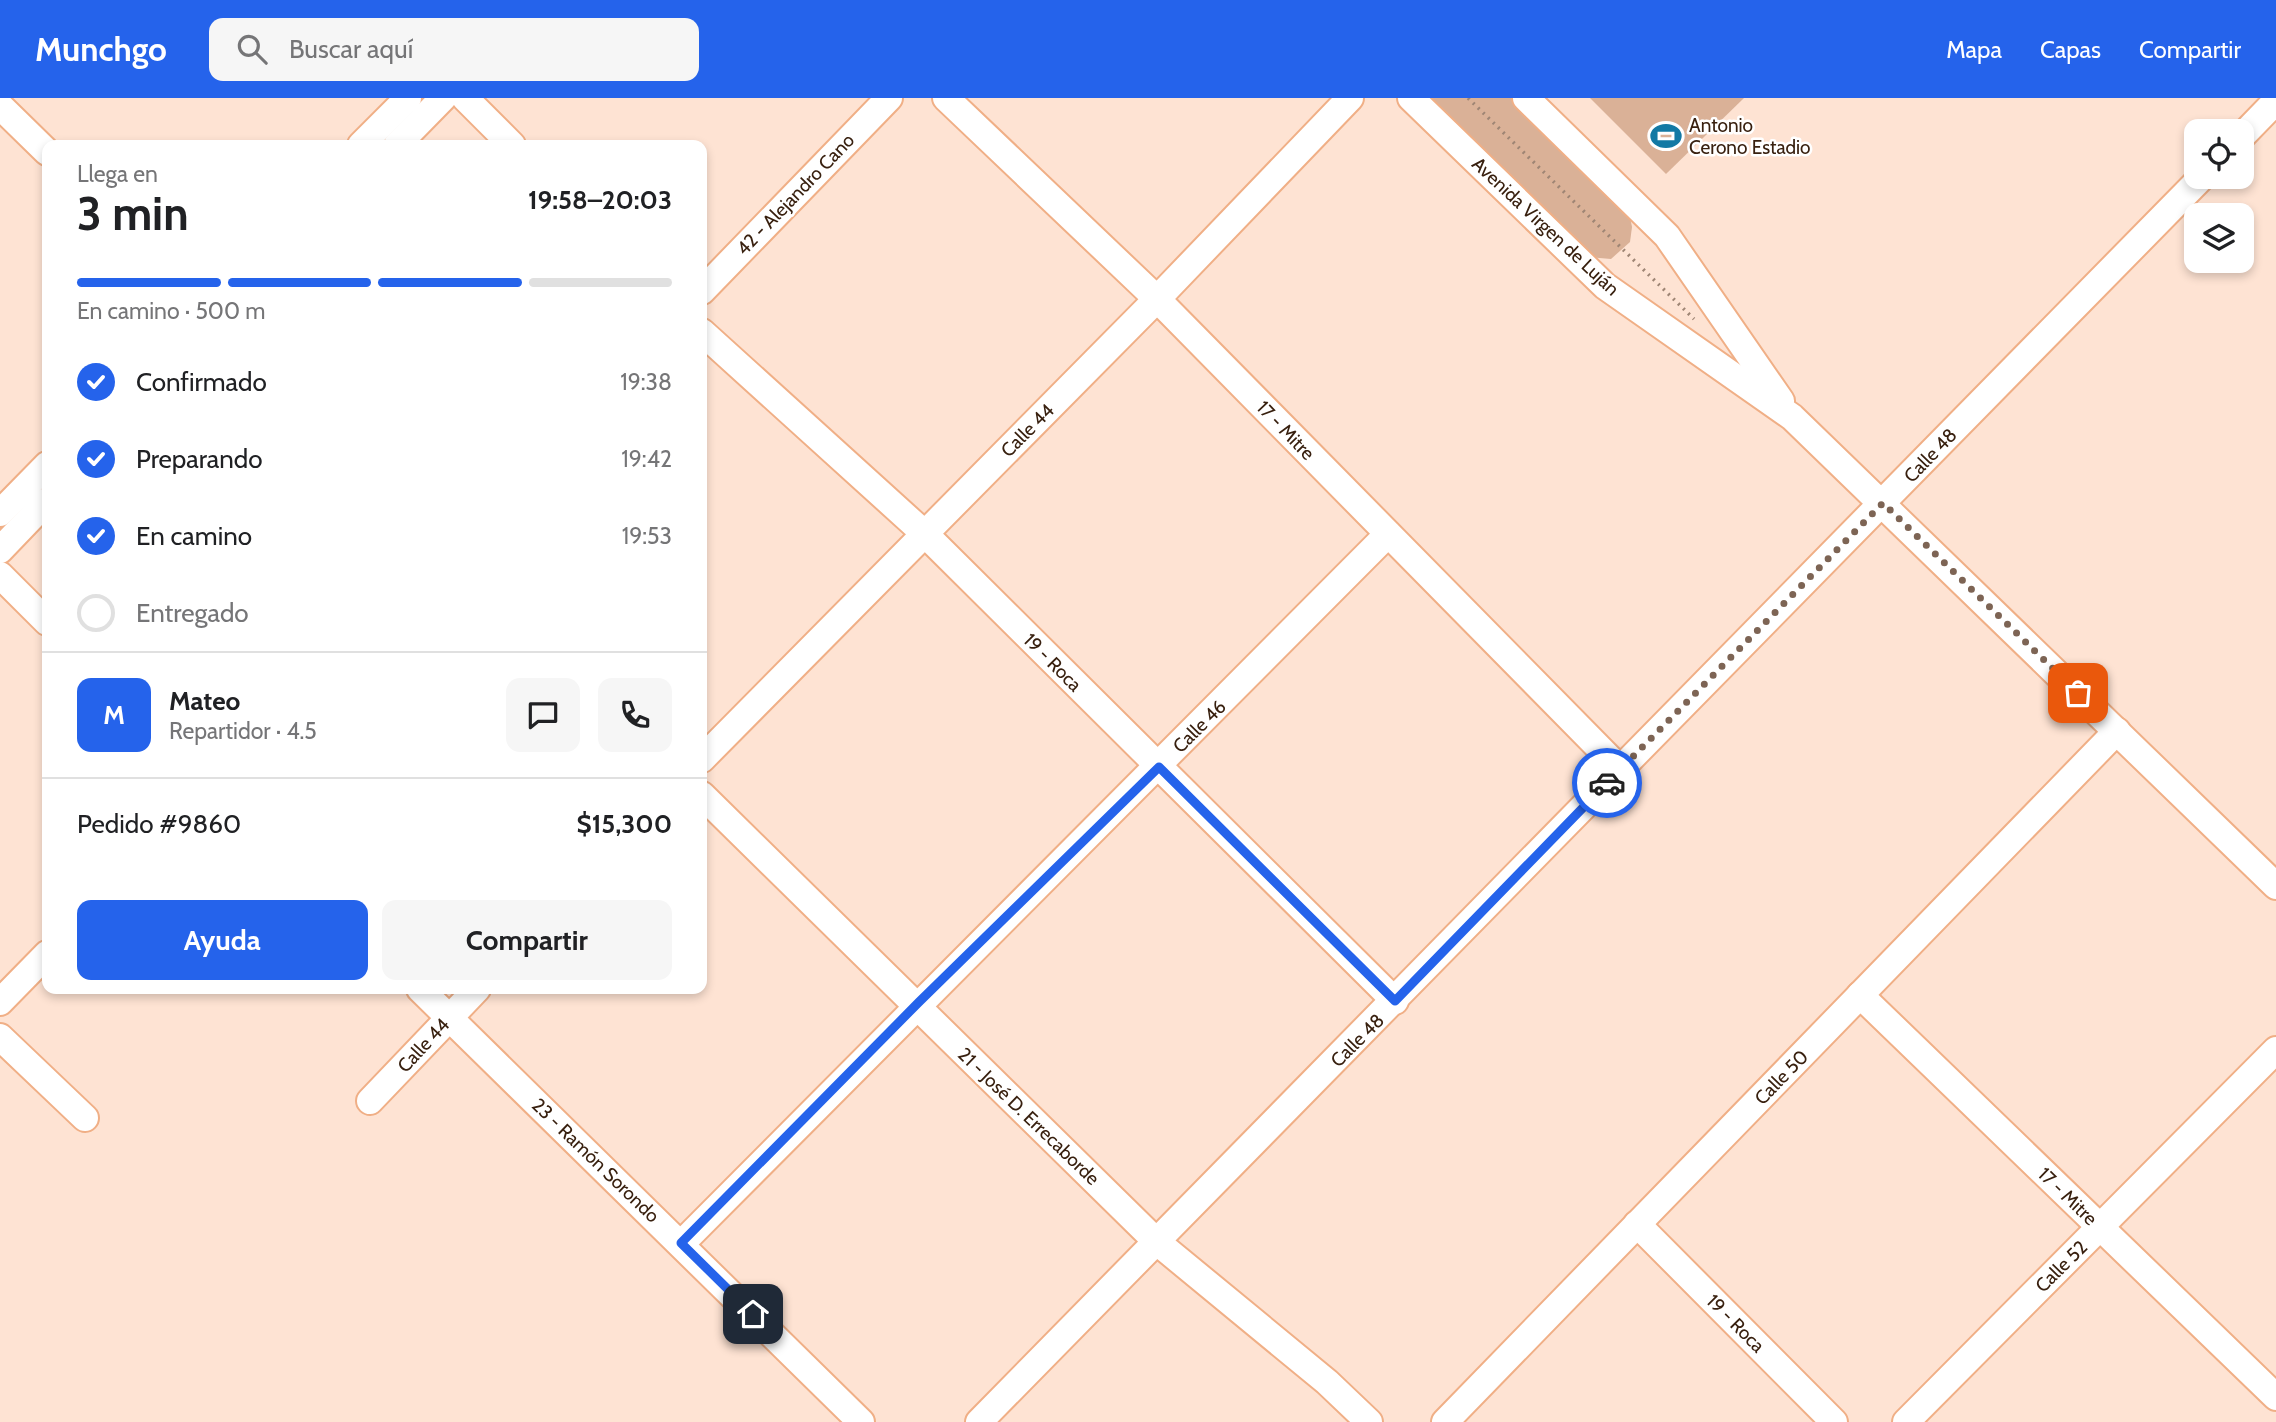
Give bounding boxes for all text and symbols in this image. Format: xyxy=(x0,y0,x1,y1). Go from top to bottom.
search box xyxy=(209,18,699,81)
text: Munchgo xyxy=(35,29,167,69)
icon: search xyxy=(233,30,271,68)
text: Buscar aquí xyxy=(289,33,413,65)
text: Mapa xyxy=(1946,35,2002,64)
text: Capas xyxy=(2040,35,2101,64)
text: Compartir xyxy=(2139,35,2241,64)
place label: Antonio Cerono Estadio xyxy=(1689,114,1811,159)
sports icon: Antonio Cerono Estadio xyxy=(1649,119,1683,153)
map controls xyxy=(2184,119,2254,273)
button: locate xyxy=(2184,119,2254,189)
street label: 42 - Alejandro Cano xyxy=(732,129,859,260)
street label: Avenida Virgen de Luján xyxy=(1467,152,1624,300)
text: Llega en xyxy=(77,160,158,188)
text: 19:58–20:03 xyxy=(528,184,672,216)
text: 3 min xyxy=(77,186,189,242)
button: layers xyxy=(2184,203,2254,273)
text: En camino · 500 m xyxy=(77,297,265,325)
icon: check xyxy=(77,363,115,401)
text: Confirmado xyxy=(136,366,267,398)
text: 19:38 xyxy=(620,368,672,396)
street label: 17 - Mitre xyxy=(1252,396,1320,465)
street label: Calle 44 xyxy=(996,399,1059,462)
street label: Calle 48 xyxy=(1899,424,1962,487)
icon: check xyxy=(77,440,115,478)
text: Preparando xyxy=(136,443,263,475)
text: 19:42 xyxy=(621,445,672,473)
icon: check xyxy=(77,517,115,555)
text: En camino xyxy=(136,520,252,552)
text: 19:53 xyxy=(622,522,672,550)
text: Entregado xyxy=(136,597,249,629)
street label: 19 - Roca xyxy=(1019,628,1087,696)
pin xyxy=(2048,663,2108,723)
icon: bag xyxy=(2059,674,2097,712)
button: chat xyxy=(506,678,580,752)
button: phone xyxy=(598,678,672,752)
text: Mateo xyxy=(169,685,240,717)
street label: Calle 46 xyxy=(1168,695,1231,758)
text: M xyxy=(103,699,125,731)
text: Repartidor · 4.5 xyxy=(169,717,317,745)
courier xyxy=(1572,748,1642,818)
icon: car xyxy=(1588,764,1626,802)
text: Pedido #9860 xyxy=(77,808,241,840)
text: $15,300 xyxy=(577,808,672,840)
button: Ayuda xyxy=(77,900,368,980)
button: Compartir xyxy=(382,900,672,980)
street label: Calle 48 xyxy=(1326,1009,1389,1072)
street label: Calle 44 xyxy=(393,1013,454,1077)
street label: 21 - José D. Errecaborde xyxy=(953,1043,1104,1190)
street label: Calle 50 xyxy=(1750,1045,1813,1110)
street label: 23 - Ramón Sorondo xyxy=(527,1093,664,1227)
street label: 17 - Mitre xyxy=(2033,1163,2102,1230)
street label: Calle 52 xyxy=(2031,1236,2092,1297)
pin xyxy=(723,1284,783,1344)
street label: 19 - Roca xyxy=(1702,1289,1770,1357)
icon: home xyxy=(734,1295,772,1333)

